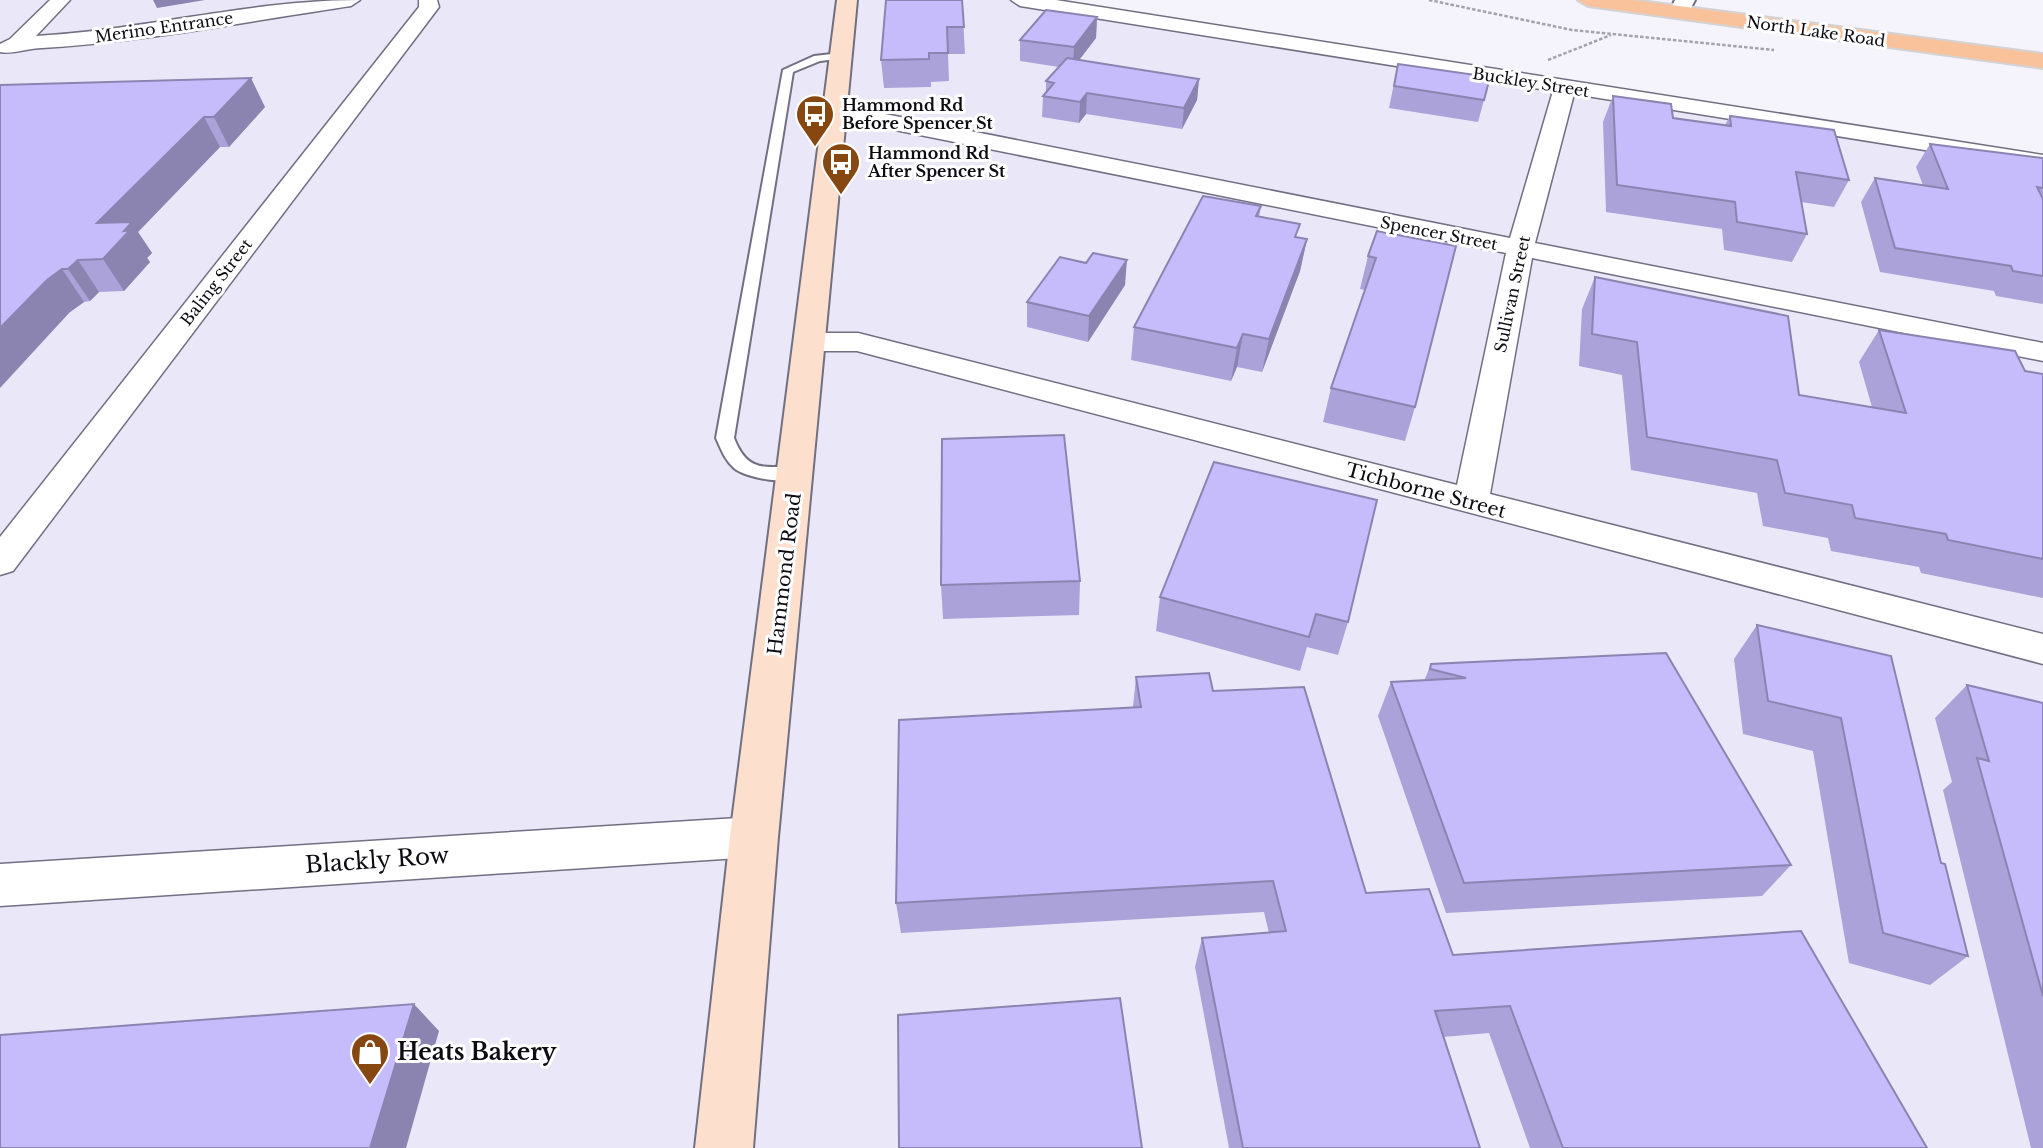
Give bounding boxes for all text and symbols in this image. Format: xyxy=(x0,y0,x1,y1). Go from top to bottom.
street label: Merino Entrance xyxy=(94,7,234,47)
street label: North Lake Road xyxy=(1745,11,1887,51)
street label: Buckley Street xyxy=(1471,63,1591,101)
bus stop icon: Hammond Rd Before Spencer St xyxy=(794,93,836,148)
place label: Hammond Rd Before Spencer St xyxy=(842,95,993,133)
bus stop icon: Hammond Rd After Spencer St xyxy=(820,141,862,196)
place label: Hammond Rd After Spencer St xyxy=(867,143,1006,181)
street label: Spencer Street xyxy=(1379,212,1499,254)
street label: Baling Street xyxy=(176,234,256,330)
street label: Sullivan Street xyxy=(1490,234,1534,354)
street label: Tichborne Street xyxy=(1343,458,1509,523)
street label: Hammond Road xyxy=(763,491,806,656)
street label: Blackly Row xyxy=(304,841,450,879)
shop icon: Heats Bakery xyxy=(349,1031,391,1086)
place label: Heats Bakery xyxy=(397,1038,558,1066)

